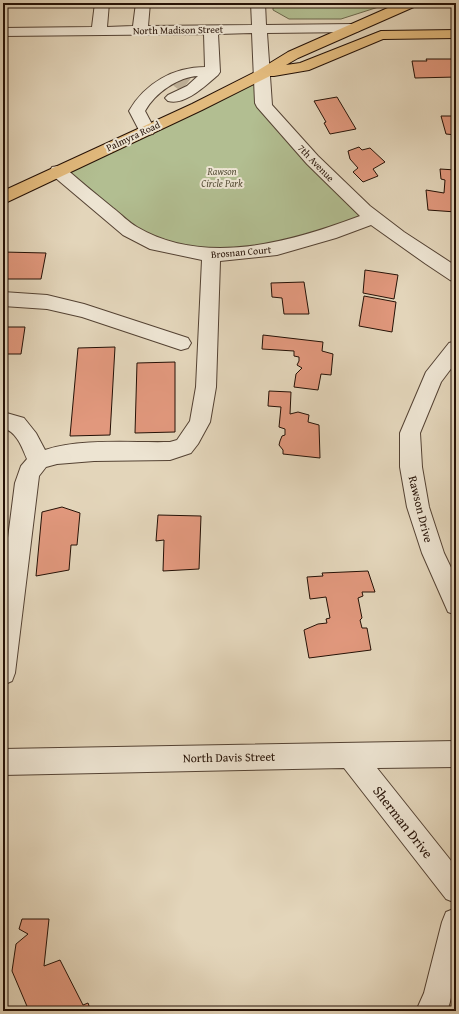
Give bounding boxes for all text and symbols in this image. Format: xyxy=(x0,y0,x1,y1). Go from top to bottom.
street label: North Madison Street xyxy=(133,22,224,38)
street label: Palmyra Road xyxy=(104,117,163,155)
street label: 7th Avenue xyxy=(294,141,338,185)
park label: Rawson Circle Park xyxy=(201,164,243,191)
street label: Brosnan Court xyxy=(210,242,272,262)
street label: Rawson Drive xyxy=(405,474,438,544)
street label: North Davis Street xyxy=(183,748,276,766)
street label: Sherman Drive xyxy=(368,781,438,863)

